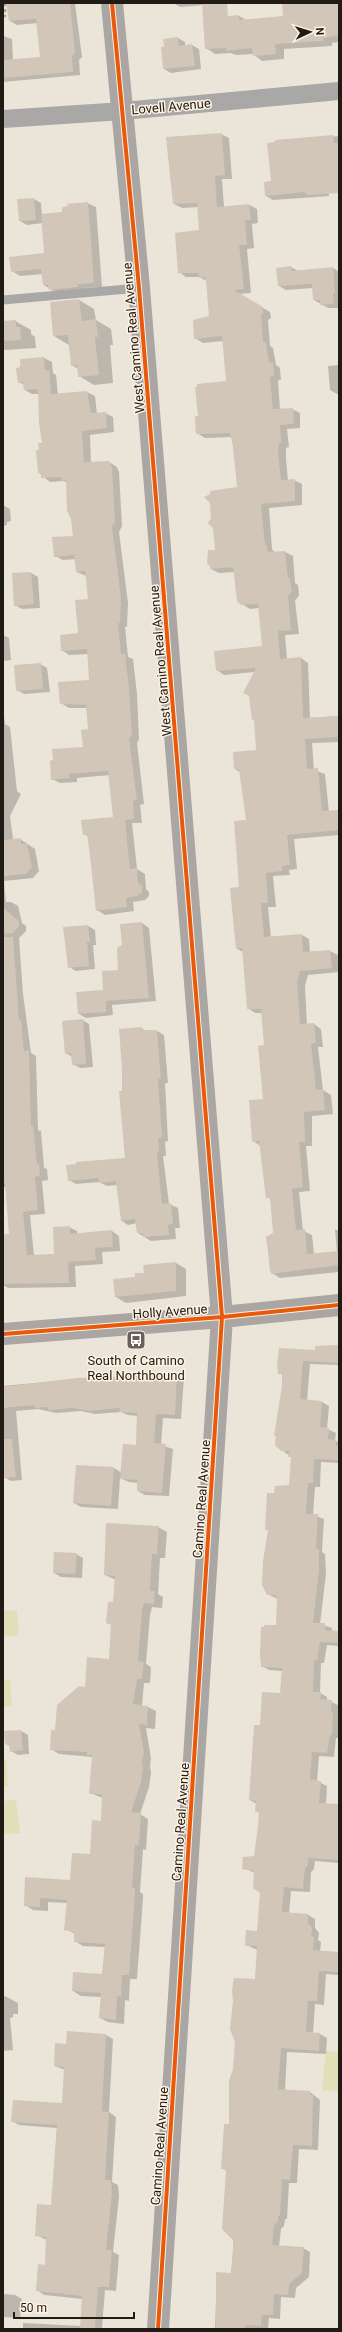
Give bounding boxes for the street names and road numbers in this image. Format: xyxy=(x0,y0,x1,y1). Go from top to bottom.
street label: Lovell Avenue xyxy=(131,96,211,117)
street label: West Camino Real Avenue xyxy=(119,262,148,414)
street label: West Camino Real Avenue xyxy=(146,585,175,737)
street label: Holly Avenue xyxy=(132,1301,208,1322)
street label: Camino Real Avenue xyxy=(190,1439,213,1559)
street label: Camino Real Avenue xyxy=(169,1762,192,1882)
street label: Camino Real Avenue xyxy=(148,2086,171,2206)

